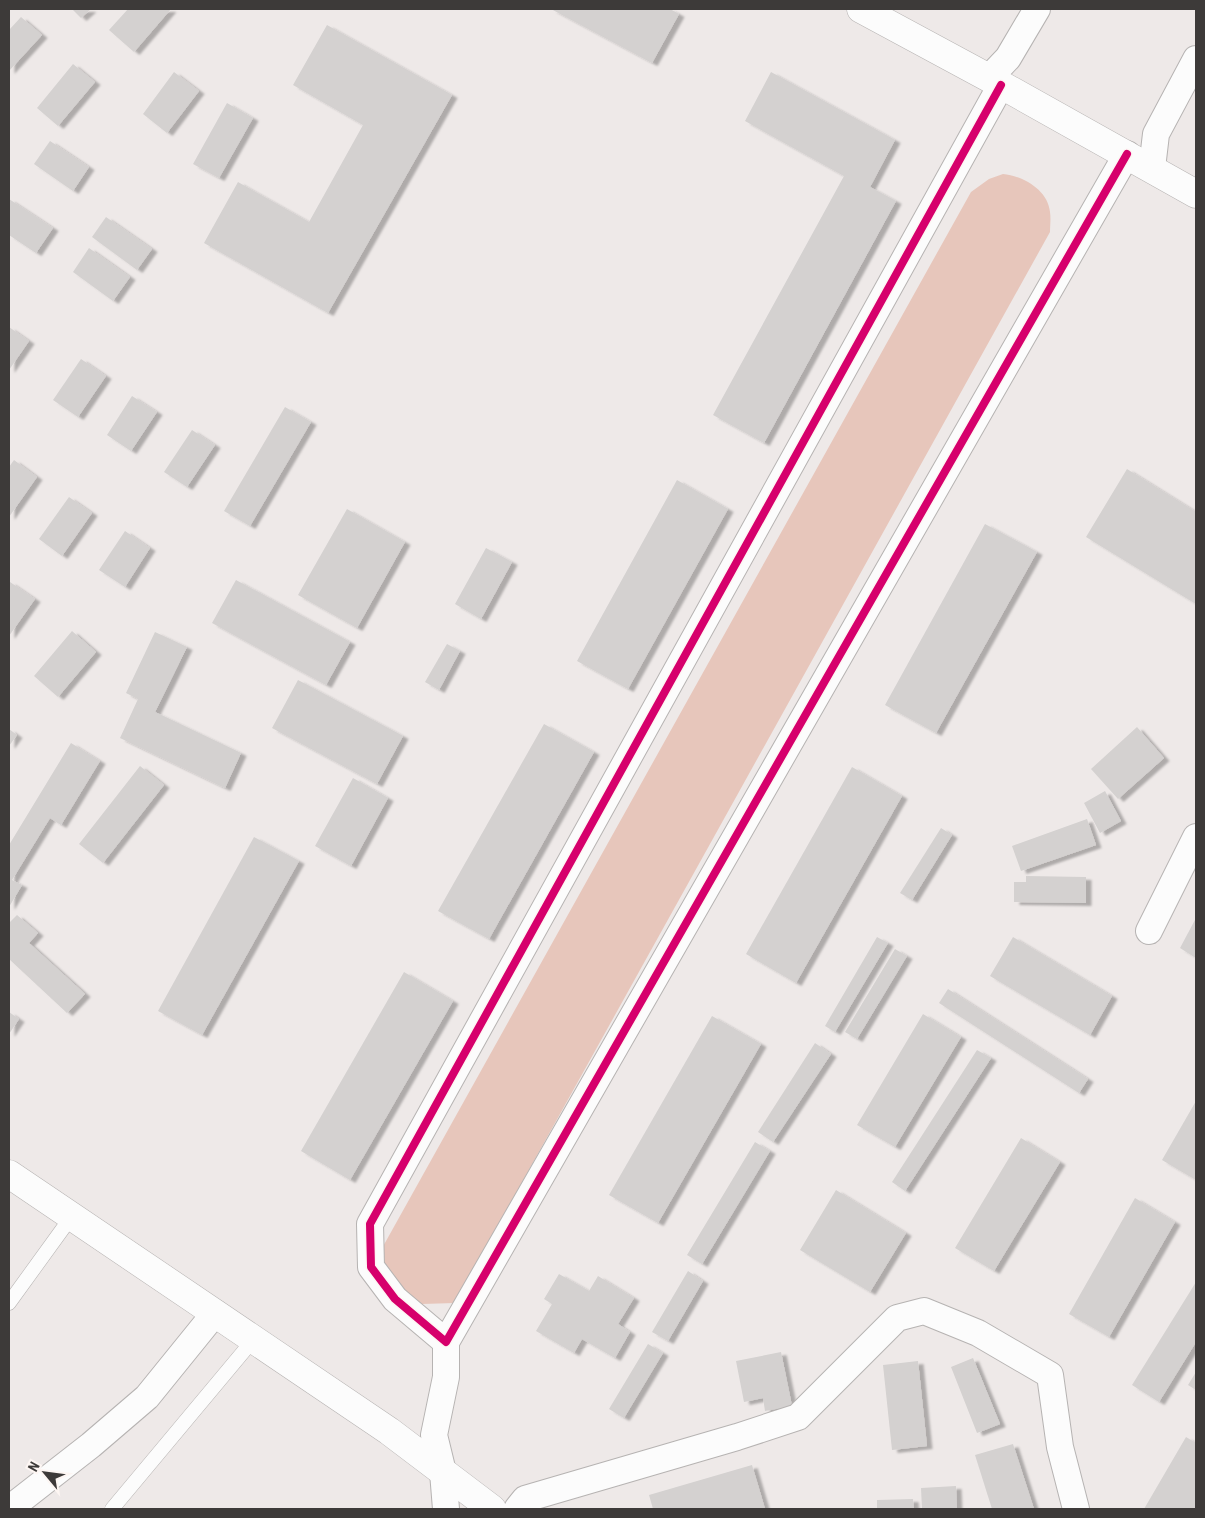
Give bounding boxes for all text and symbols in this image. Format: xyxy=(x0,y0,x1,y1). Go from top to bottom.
north arrow xyxy=(20,1448,70,1498)
text: N xyxy=(25,1459,43,1474)

